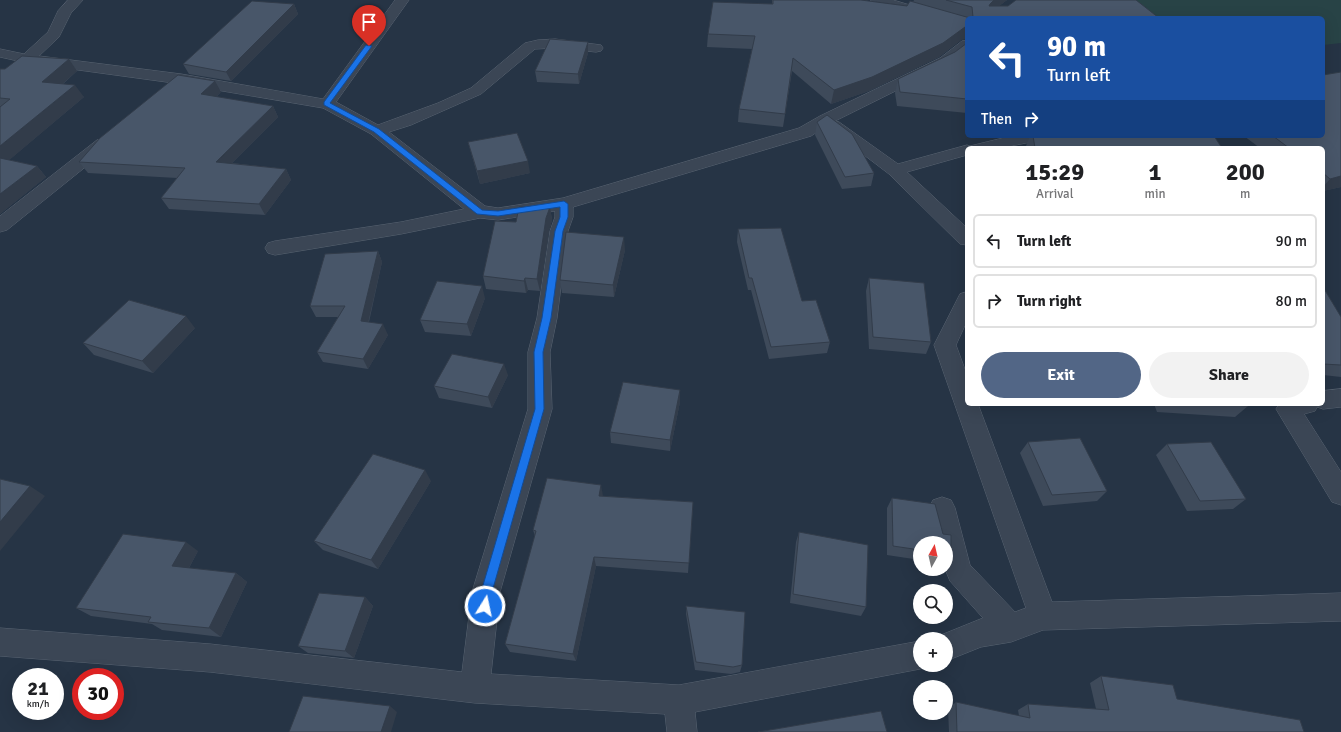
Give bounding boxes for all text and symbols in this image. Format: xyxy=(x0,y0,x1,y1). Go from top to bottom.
pin xyxy=(352,5,386,46)
icon: arrive xyxy=(358,11,380,33)
text: 90 m xyxy=(1047,30,1106,64)
icon: left xyxy=(981,32,1033,84)
text: Turn left xyxy=(1047,64,1110,86)
icon: right xyxy=(1020,108,1042,130)
text: Then xyxy=(981,110,1012,128)
text: 15:29 xyxy=(1025,157,1084,187)
text: 1 xyxy=(1149,157,1161,187)
text: 200 xyxy=(1226,157,1265,187)
text: Arrival xyxy=(1036,186,1073,202)
text: min xyxy=(1145,186,1166,202)
text: m xyxy=(1240,186,1250,202)
icon: left xyxy=(983,230,1005,252)
text: Turn left xyxy=(1017,232,1071,250)
text: 90 m xyxy=(1276,232,1307,250)
icon: right xyxy=(983,290,1005,312)
text: Turn right xyxy=(1017,292,1082,310)
text: 80 m xyxy=(1276,292,1307,310)
button: Exit xyxy=(981,352,1141,398)
button: Share xyxy=(1149,352,1309,398)
north arrow xyxy=(913,536,953,576)
map controls xyxy=(913,536,953,720)
button: search xyxy=(913,584,953,624)
position arrow xyxy=(464,585,506,627)
button: + xyxy=(913,632,953,672)
speed limit sign: 30 xyxy=(72,668,124,720)
text: 21 xyxy=(27,676,49,701)
button: − xyxy=(913,680,953,720)
text: km/h xyxy=(27,698,49,710)

